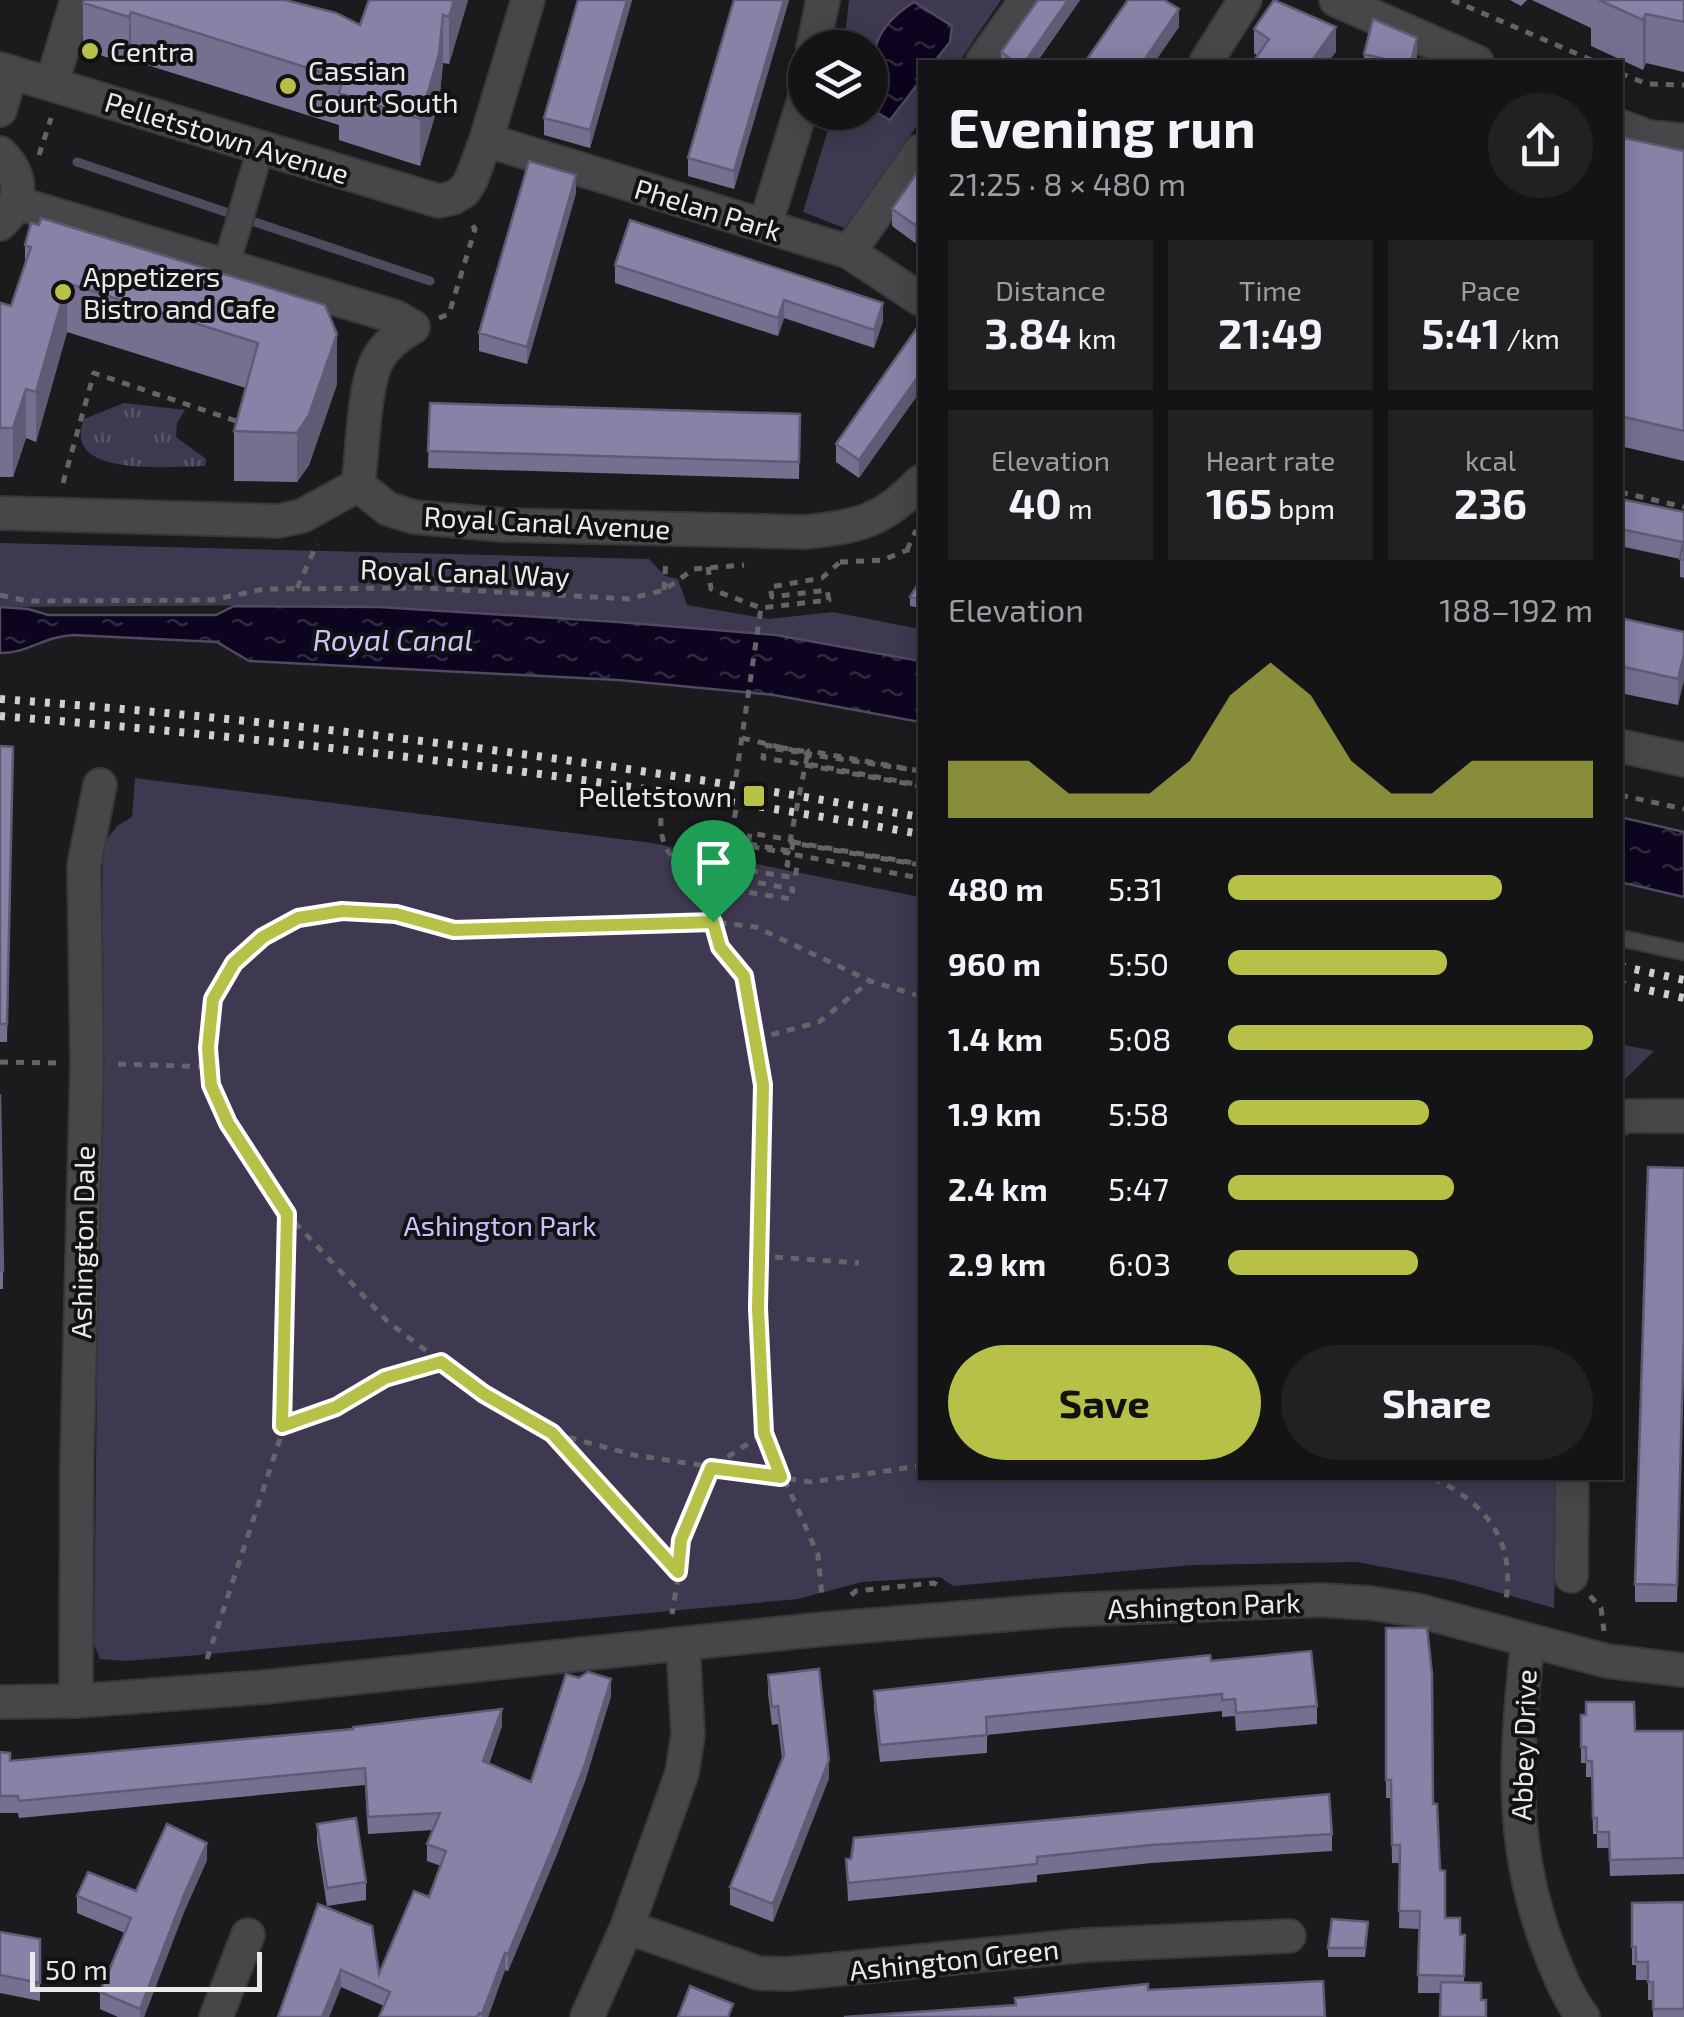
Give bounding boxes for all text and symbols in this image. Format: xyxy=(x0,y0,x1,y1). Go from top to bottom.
map controls xyxy=(788,30,888,130)
button: layers xyxy=(788,30,888,130)
place label: Centra xyxy=(110,34,195,68)
marker: Centra xyxy=(79,40,101,62)
place label: Cassian Court South xyxy=(308,53,458,119)
marker: Cassian Court South xyxy=(277,75,299,97)
street label: Pelletstown Avenue xyxy=(101,84,353,190)
text: Evening run xyxy=(948,93,1256,159)
button: share xyxy=(1488,93,1593,198)
text: 21:25 · 8 × 480 m xyxy=(948,164,1186,202)
street label: Phelan Park xyxy=(631,171,785,247)
place label: Appetizers Bistro and Cafe xyxy=(83,259,276,325)
text: Distance xyxy=(995,273,1106,307)
text: Time xyxy=(1239,273,1302,307)
text: Pace xyxy=(1460,273,1521,307)
marker: Appetizers Bistro and Cafe xyxy=(52,281,74,303)
text: 3.84 xyxy=(984,307,1071,357)
text: 21:49 xyxy=(1218,307,1323,357)
text: 5:41 xyxy=(1421,307,1500,357)
text: km xyxy=(1071,321,1117,355)
text: /km xyxy=(1500,321,1560,355)
text: Elevation xyxy=(991,443,1110,477)
text: Heart rate xyxy=(1206,443,1335,477)
text: kcal xyxy=(1465,443,1516,477)
text: 40 xyxy=(1008,477,1062,527)
text: 165 xyxy=(1206,477,1272,527)
text: 236 xyxy=(1454,477,1527,527)
text: m xyxy=(1062,491,1093,525)
text: bpm xyxy=(1272,491,1335,525)
street label: Royal Canal Avenue xyxy=(423,499,671,545)
street label: Royal Canal Way xyxy=(360,551,571,593)
text: Elevation xyxy=(948,590,1084,628)
text: 188–192 m xyxy=(1439,590,1593,628)
water label: Royal Canal xyxy=(313,621,473,658)
place label: Pelletstown xyxy=(578,779,732,813)
marker: Pelletstown xyxy=(741,783,767,809)
pin xyxy=(671,820,756,923)
icon: arrive xyxy=(686,835,741,890)
text: 480 m xyxy=(948,869,1044,907)
text: 5:31 xyxy=(1108,869,1163,907)
text: 960 m xyxy=(948,944,1041,982)
text: 5:50 xyxy=(1108,944,1169,982)
text: 1.4 km xyxy=(948,1019,1043,1057)
text: 5:08 xyxy=(1108,1019,1171,1057)
text: 1.9 km xyxy=(948,1094,1042,1132)
text: 5:58 xyxy=(1108,1094,1169,1132)
street label: Ashington Dale xyxy=(63,1145,101,1339)
text: 2.4 km xyxy=(948,1169,1048,1207)
text: 5:47 xyxy=(1108,1169,1169,1207)
park label: Ashington Park xyxy=(403,1208,597,1242)
text: 2.9 km xyxy=(948,1244,1046,1282)
text: 6:03 xyxy=(1108,1244,1171,1282)
button: Save xyxy=(948,1345,1261,1460)
button: Share xyxy=(1281,1345,1593,1460)
street label: Ashington Park xyxy=(1107,1585,1301,1625)
street label: Abbey Drive xyxy=(1503,1669,1543,1821)
street label: Ashington Green xyxy=(847,1931,1061,1987)
scale bar xyxy=(30,1947,262,1992)
text: 50 m xyxy=(45,1952,108,1986)

